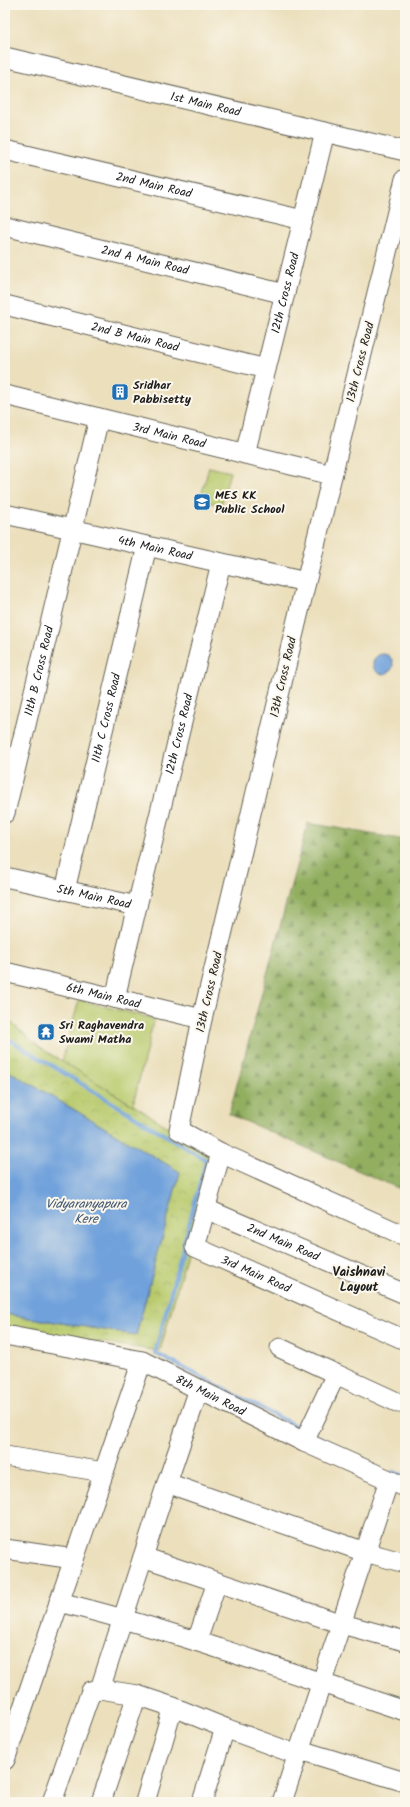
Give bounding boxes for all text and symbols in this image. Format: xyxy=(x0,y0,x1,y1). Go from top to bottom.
street label: 1st Main Road xyxy=(168,87,243,122)
street label: 2nd Main Road xyxy=(114,167,195,204)
street label: 2nd A Main Road xyxy=(99,241,192,281)
street label: 12th Cross Road xyxy=(266,250,305,335)
street label: 2nd B Main Road xyxy=(89,317,182,358)
street label: 13th Cross Road xyxy=(341,319,380,404)
place label: Sridhar Pabbisetty xyxy=(133,376,192,409)
building icon: Sridhar Pabbisetty xyxy=(110,382,130,402)
street label: 3rd Main Road xyxy=(130,418,209,454)
place label: MES KK Public School xyxy=(215,486,285,519)
school or university icon: MES KK Public School xyxy=(192,492,212,512)
street label: 4th Main Road xyxy=(116,531,195,566)
street label: 11th B Cross Road xyxy=(19,623,59,718)
street label: 13th Cross Road xyxy=(265,634,302,719)
street label: 11th C Cross Road xyxy=(87,670,127,765)
street label: 12th Cross Road xyxy=(161,691,199,777)
street label: 5th Main Road xyxy=(55,880,134,915)
street label: 13th Cross Road xyxy=(191,949,228,1034)
street label: 6th Main Road xyxy=(64,978,143,1014)
place label: Sri Raghavendra Swami Matha xyxy=(59,1016,144,1049)
temple icon: Sri Raghavendra Swami Matha xyxy=(36,1022,56,1042)
water label: Vidyaranyapura Kere xyxy=(45,1194,127,1230)
street label: 2nd Main Road xyxy=(244,1219,323,1267)
street label: 3rd Main Road xyxy=(217,1251,295,1299)
district label: Vaishnavi Layout xyxy=(332,1262,386,1298)
street label: 8th Main Road xyxy=(172,1370,250,1422)

